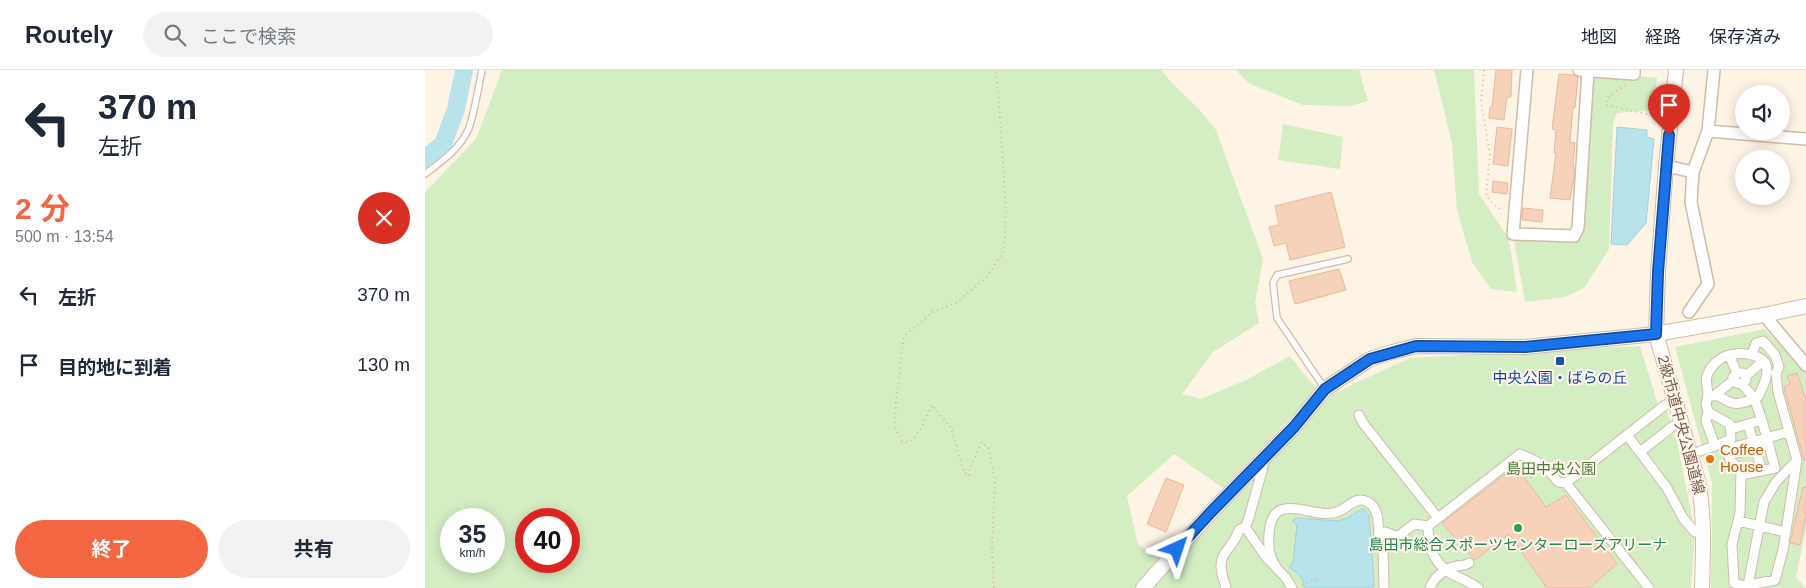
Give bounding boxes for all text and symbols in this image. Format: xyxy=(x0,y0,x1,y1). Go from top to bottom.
search box xyxy=(143,12,493,57)
text: Routely xyxy=(25,21,113,48)
icon: search xyxy=(161,21,189,49)
text: ここで検索 xyxy=(201,26,296,47)
text: 地図 xyxy=(1581,27,1617,47)
text: 経路 xyxy=(1645,27,1681,47)
text: 保存済み xyxy=(1709,27,1781,47)
pin xyxy=(1648,84,1690,135)
map controls xyxy=(1735,85,1790,205)
button: sound xyxy=(1735,85,1790,140)
text: 370 m xyxy=(98,87,197,126)
icon: left xyxy=(15,90,80,155)
icon: arrive xyxy=(1655,91,1683,119)
text: 左折 xyxy=(98,134,142,159)
button: search xyxy=(1735,150,1790,205)
text: 2 分 xyxy=(15,192,70,225)
button: close xyxy=(358,192,410,244)
text: 500 m · 13:54 xyxy=(15,228,114,245)
icon: left xyxy=(15,281,43,309)
text: 370 m xyxy=(357,284,410,305)
text: 左折 xyxy=(58,287,96,308)
icon: arrive xyxy=(15,351,43,379)
street label: 2級市道中央公園道線 xyxy=(1655,353,1708,496)
text: 130 m xyxy=(357,354,410,375)
marker: 中央公園・ばらの丘 xyxy=(1554,355,1566,367)
text: 目的地に到着 xyxy=(58,357,172,378)
place label: 中央公園・ばらの丘 xyxy=(1492,369,1628,386)
place label: Coffee House xyxy=(1720,441,1764,475)
marker: Coffee House xyxy=(1704,453,1716,465)
park label: 島田中央公園 xyxy=(1506,460,1596,477)
speed limit sign: 40 xyxy=(515,508,580,573)
button: 終了 xyxy=(15,520,208,578)
button: 共有 xyxy=(218,520,410,578)
text: 35 xyxy=(459,520,486,548)
position arrow xyxy=(1150,522,1202,574)
marker: 島田市総合スポーツセンターローズアリーナ xyxy=(1512,522,1524,534)
place label: 島田市総合スポーツセンターローズアリーナ xyxy=(1369,536,1667,553)
text: km/h xyxy=(459,546,486,560)

